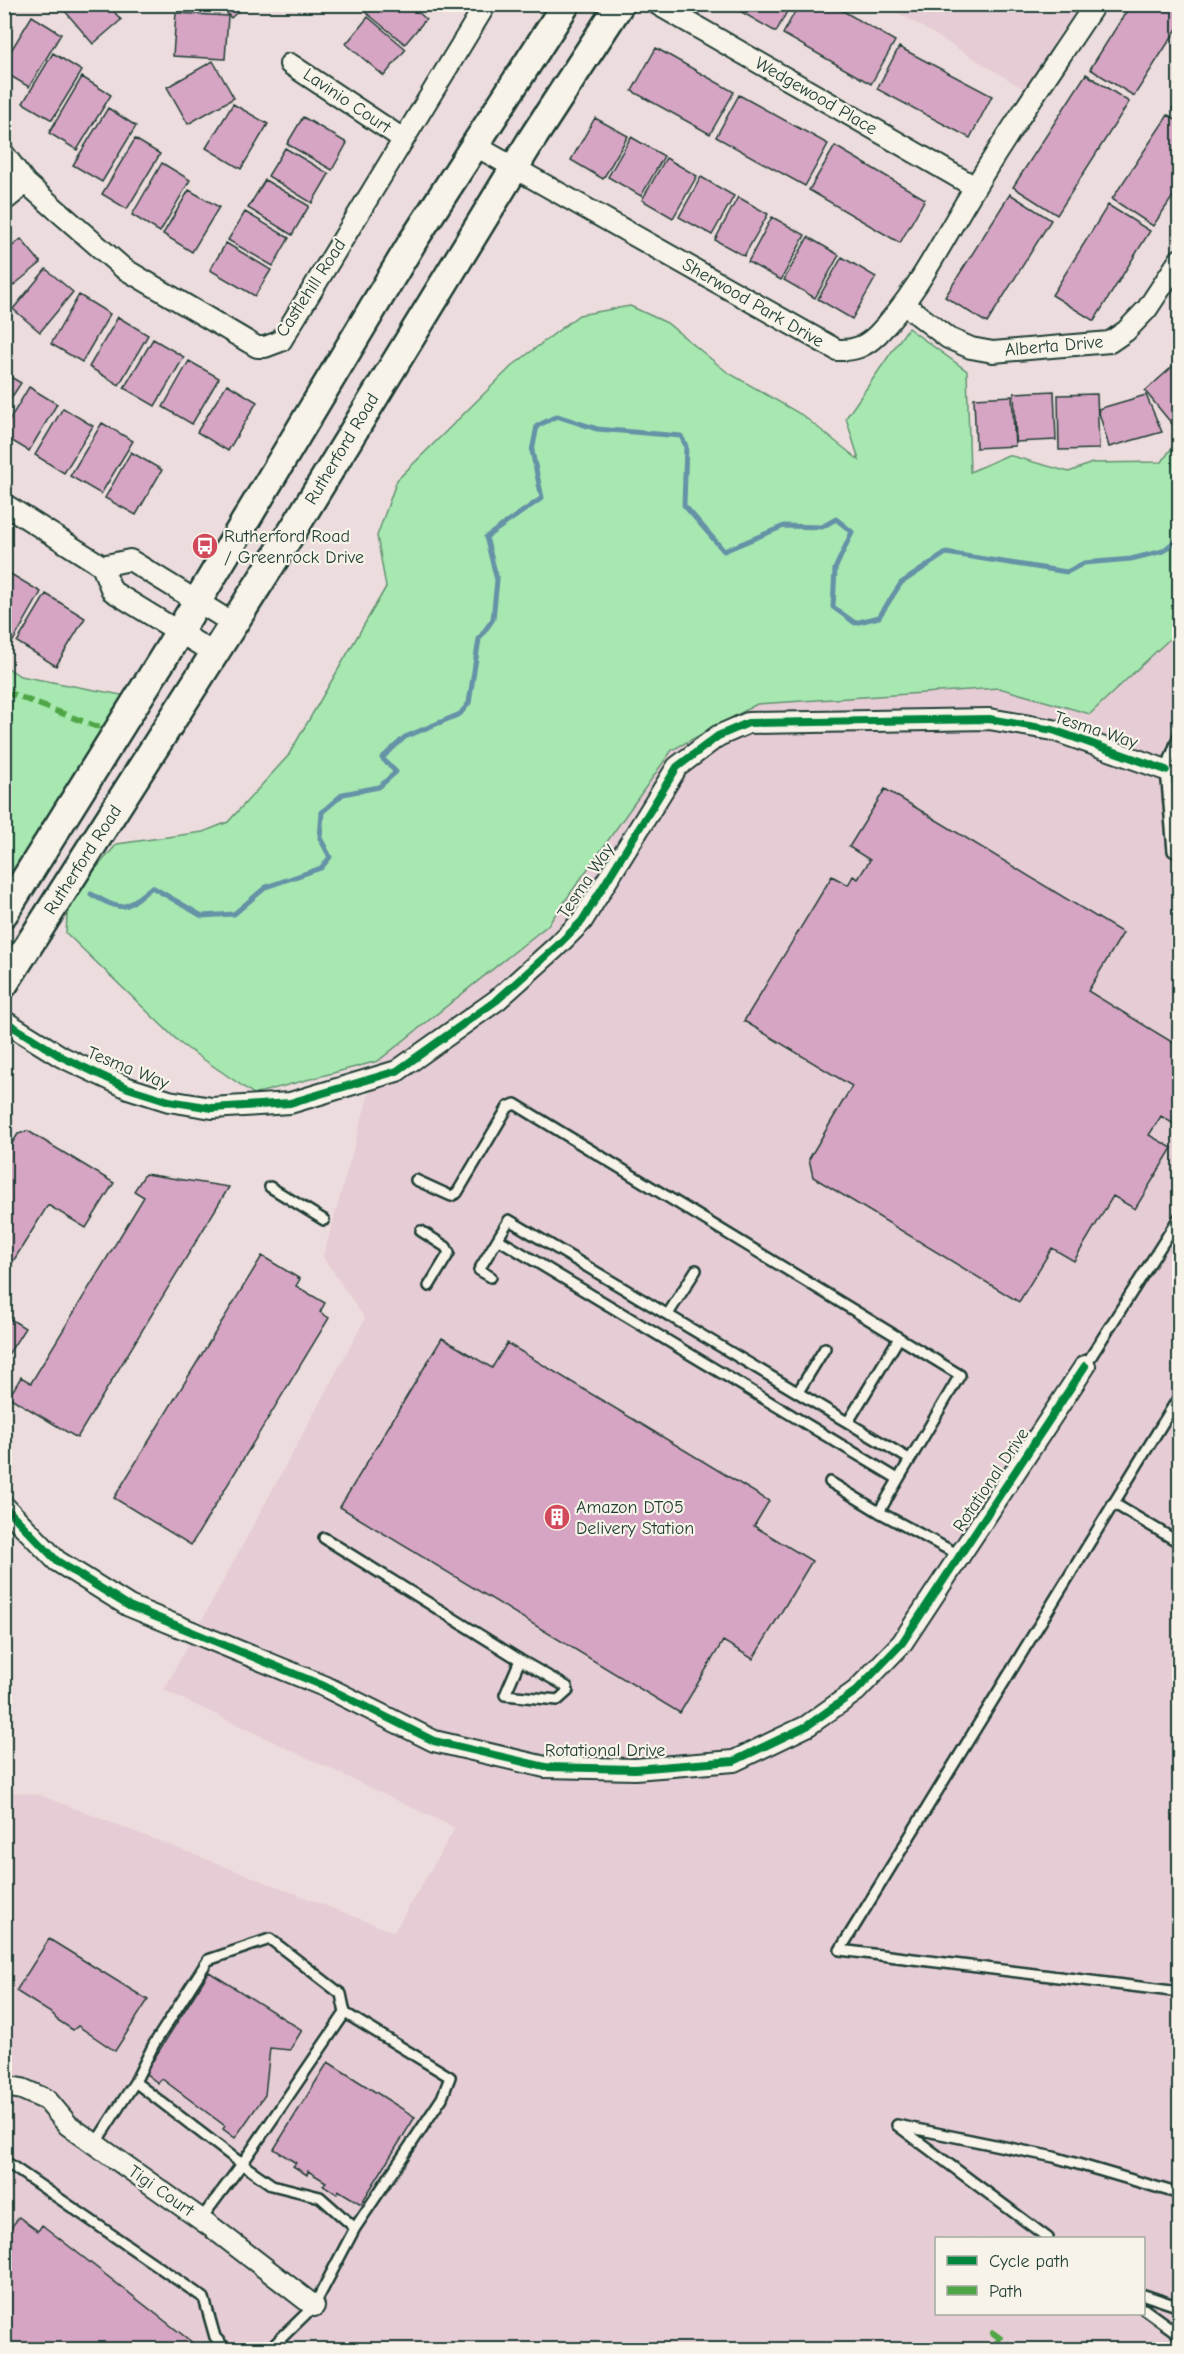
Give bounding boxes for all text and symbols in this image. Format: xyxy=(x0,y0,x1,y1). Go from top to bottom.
street label: Wedgewood Place xyxy=(751,53,881,139)
street label: Lavinio Court xyxy=(299,64,396,138)
street label: Castlehill Road xyxy=(272,235,350,341)
street label: Sherwood Park Drive xyxy=(678,254,828,352)
street label: Alberta Drive xyxy=(1004,331,1104,361)
street label: Rutherford Road xyxy=(301,390,383,508)
place label: Rutherford Road / Greenrock Drive xyxy=(224,526,364,568)
bus stop icon: Rutherford Road / Greenrock Drive xyxy=(190,531,220,561)
street label: Tesma Way xyxy=(1052,707,1141,754)
street label: Rutherford Road xyxy=(40,801,126,919)
street label: Tesma Way xyxy=(553,839,619,923)
street label: Tesma Way xyxy=(84,1042,173,1094)
street label: Rotational Drive xyxy=(949,1424,1033,1536)
place label: Amazon DTO5 Delivery Station xyxy=(576,1497,694,1539)
building icon: Amazon DTO5 Delivery Station xyxy=(542,1502,572,1532)
street label: Rotational Drive xyxy=(545,1740,665,1761)
street label: Tigi Court xyxy=(124,2161,199,2222)
legend xyxy=(935,2237,1145,2315)
text: Cycle path xyxy=(989,2251,1069,2272)
text: Path xyxy=(989,2281,1022,2302)

